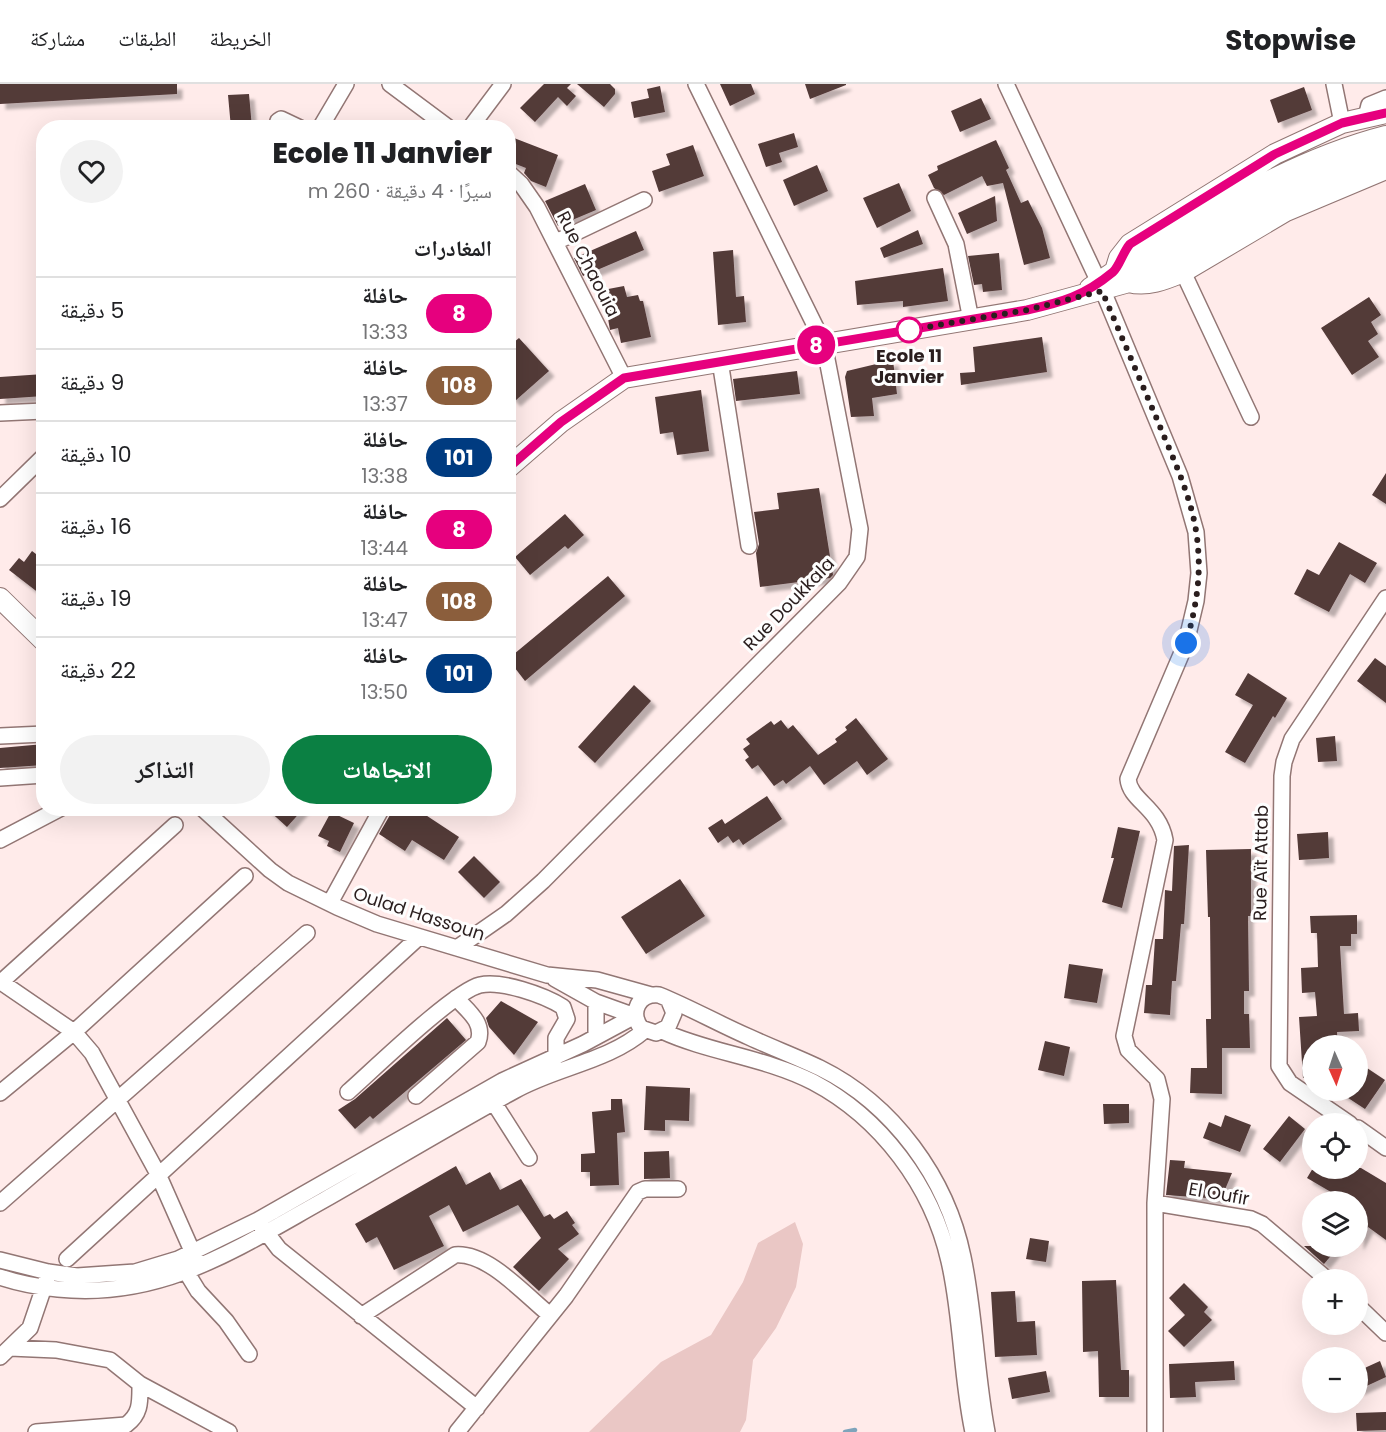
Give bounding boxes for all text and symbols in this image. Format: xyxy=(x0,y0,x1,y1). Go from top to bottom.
text: Stopwise xyxy=(1225,21,1356,60)
text: مشاركة xyxy=(30,24,85,53)
text: الطبقات xyxy=(118,24,177,53)
text: الخريطة xyxy=(210,24,271,53)
text: Ecole 11 Janvier xyxy=(272,134,492,173)
button: heart xyxy=(60,140,123,203)
text: سيرًا · 4 دقيقة · 260 m xyxy=(308,177,492,205)
street label: Rue Chaouia xyxy=(551,207,626,321)
text: المغادرات xyxy=(414,233,492,264)
text: حافلة xyxy=(362,280,408,311)
text: 5 دقيقة xyxy=(60,295,124,326)
text: 8 xyxy=(452,299,466,328)
marker: Ecole 11 Janvier xyxy=(896,317,922,343)
text: 13:33 xyxy=(362,318,408,346)
line badge: 8 xyxy=(796,326,836,364)
text: 8 xyxy=(809,331,823,360)
place label: Ecole 11 Janvier xyxy=(874,343,944,389)
text: حافلة xyxy=(362,352,408,383)
text: 9 دقيقة xyxy=(60,367,124,398)
text: 108 xyxy=(441,371,477,400)
text: 13:37 xyxy=(363,390,408,418)
text: حافلة xyxy=(362,424,408,455)
text: 10 دقيقة xyxy=(60,439,131,470)
text: 101 xyxy=(444,443,474,472)
text: 13:38 xyxy=(361,462,408,490)
text: حافلة xyxy=(362,496,408,527)
text: 16 دقيقة xyxy=(60,511,132,542)
text: 8 xyxy=(452,515,466,544)
text: 13:44 xyxy=(360,534,408,562)
street label: Rue Doukkala xyxy=(737,551,840,656)
text: حافلة xyxy=(362,568,408,599)
text: 19 دقيقة xyxy=(60,583,132,614)
text: 108 xyxy=(441,587,477,616)
text: 13:47 xyxy=(362,606,408,634)
your location xyxy=(1171,628,1201,658)
text: حافلة xyxy=(362,640,408,671)
text: 22 دقيقة xyxy=(60,655,136,686)
text: 101 xyxy=(444,659,474,688)
text: 13:50 xyxy=(360,678,408,706)
button: التذاكر xyxy=(60,735,270,804)
button: الاتجاهات xyxy=(282,735,492,804)
street label: Rue Aït Attab xyxy=(1247,805,1274,921)
street label: Oulad Hassoun xyxy=(350,880,488,947)
north arrow xyxy=(1302,1035,1368,1101)
map controls xyxy=(1302,1035,1368,1413)
button: locate xyxy=(1302,1113,1368,1179)
street label: El Oufir xyxy=(1187,1176,1252,1211)
button: layers xyxy=(1302,1191,1368,1257)
button: + xyxy=(1302,1269,1368,1335)
button: − xyxy=(1302,1347,1368,1413)

